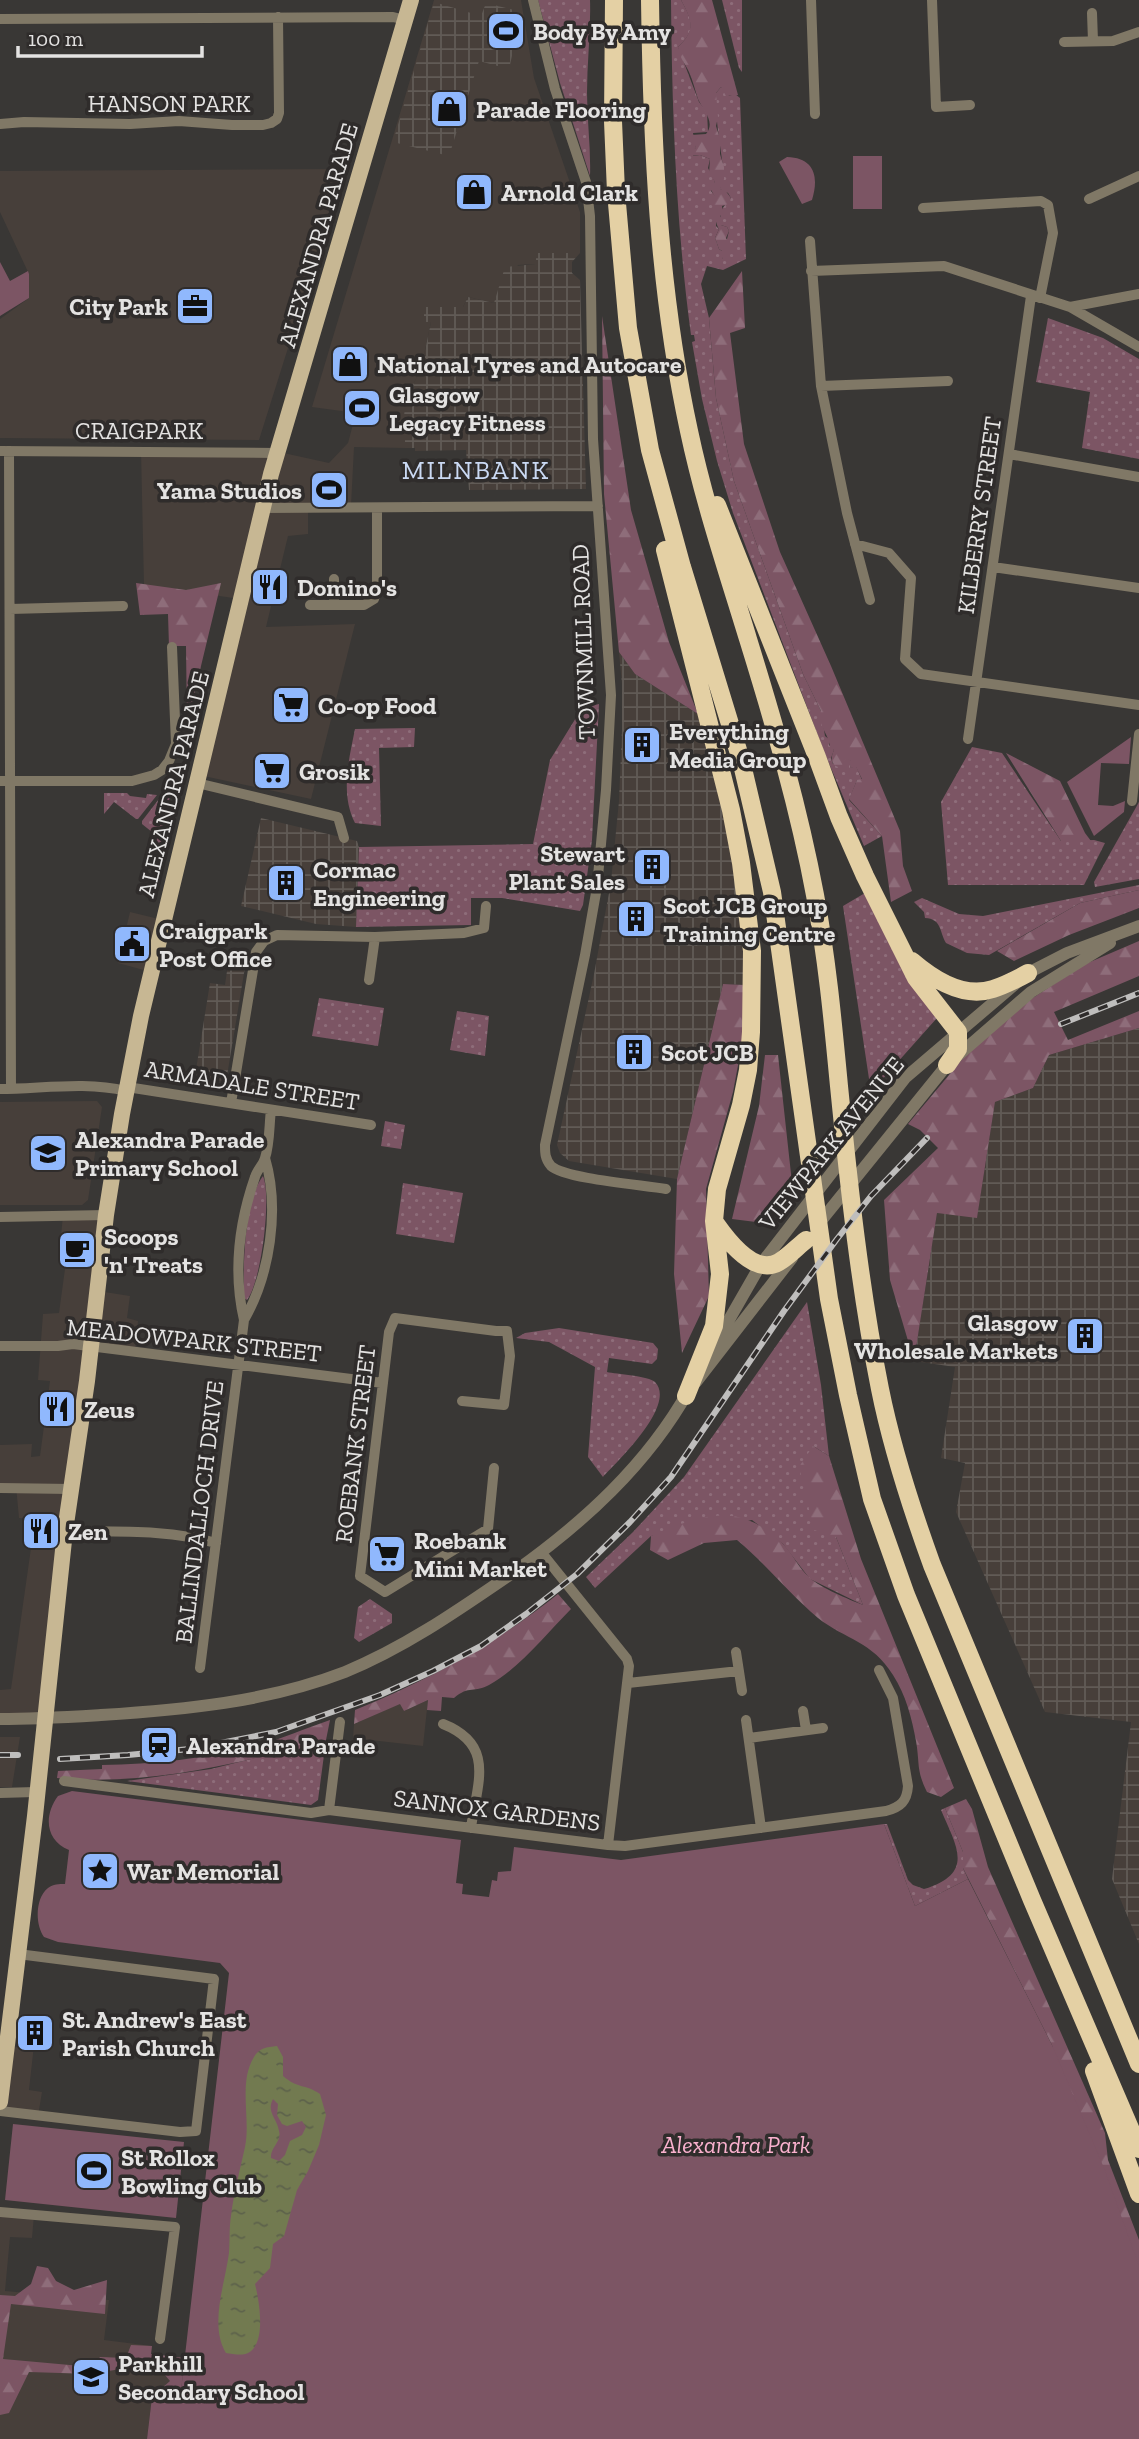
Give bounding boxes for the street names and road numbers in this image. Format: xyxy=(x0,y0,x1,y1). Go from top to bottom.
street label: HANSON PARK xyxy=(88,89,251,118)
street label: ALEXANDRA PARADE xyxy=(272,119,364,351)
street label: KILBERRY STREET xyxy=(951,414,1007,615)
street label: CRAIGPARK xyxy=(75,416,204,445)
street label: TOWNMILL ROAD xyxy=(565,544,601,740)
street label: ALEXANDRA PARADE xyxy=(131,668,215,900)
street label: VIEWPARK AVENUE xyxy=(751,1050,910,1237)
street label: ARMADALE STREET xyxy=(143,1054,362,1116)
street label: MEADOWPARK STREET xyxy=(65,1312,323,1368)
street label: ROEBANK STREET xyxy=(328,1343,382,1545)
street label: BALLINDALLOCH DRIVE xyxy=(168,1379,230,1645)
street label: SANNOX GARDENS xyxy=(392,1783,602,1837)

